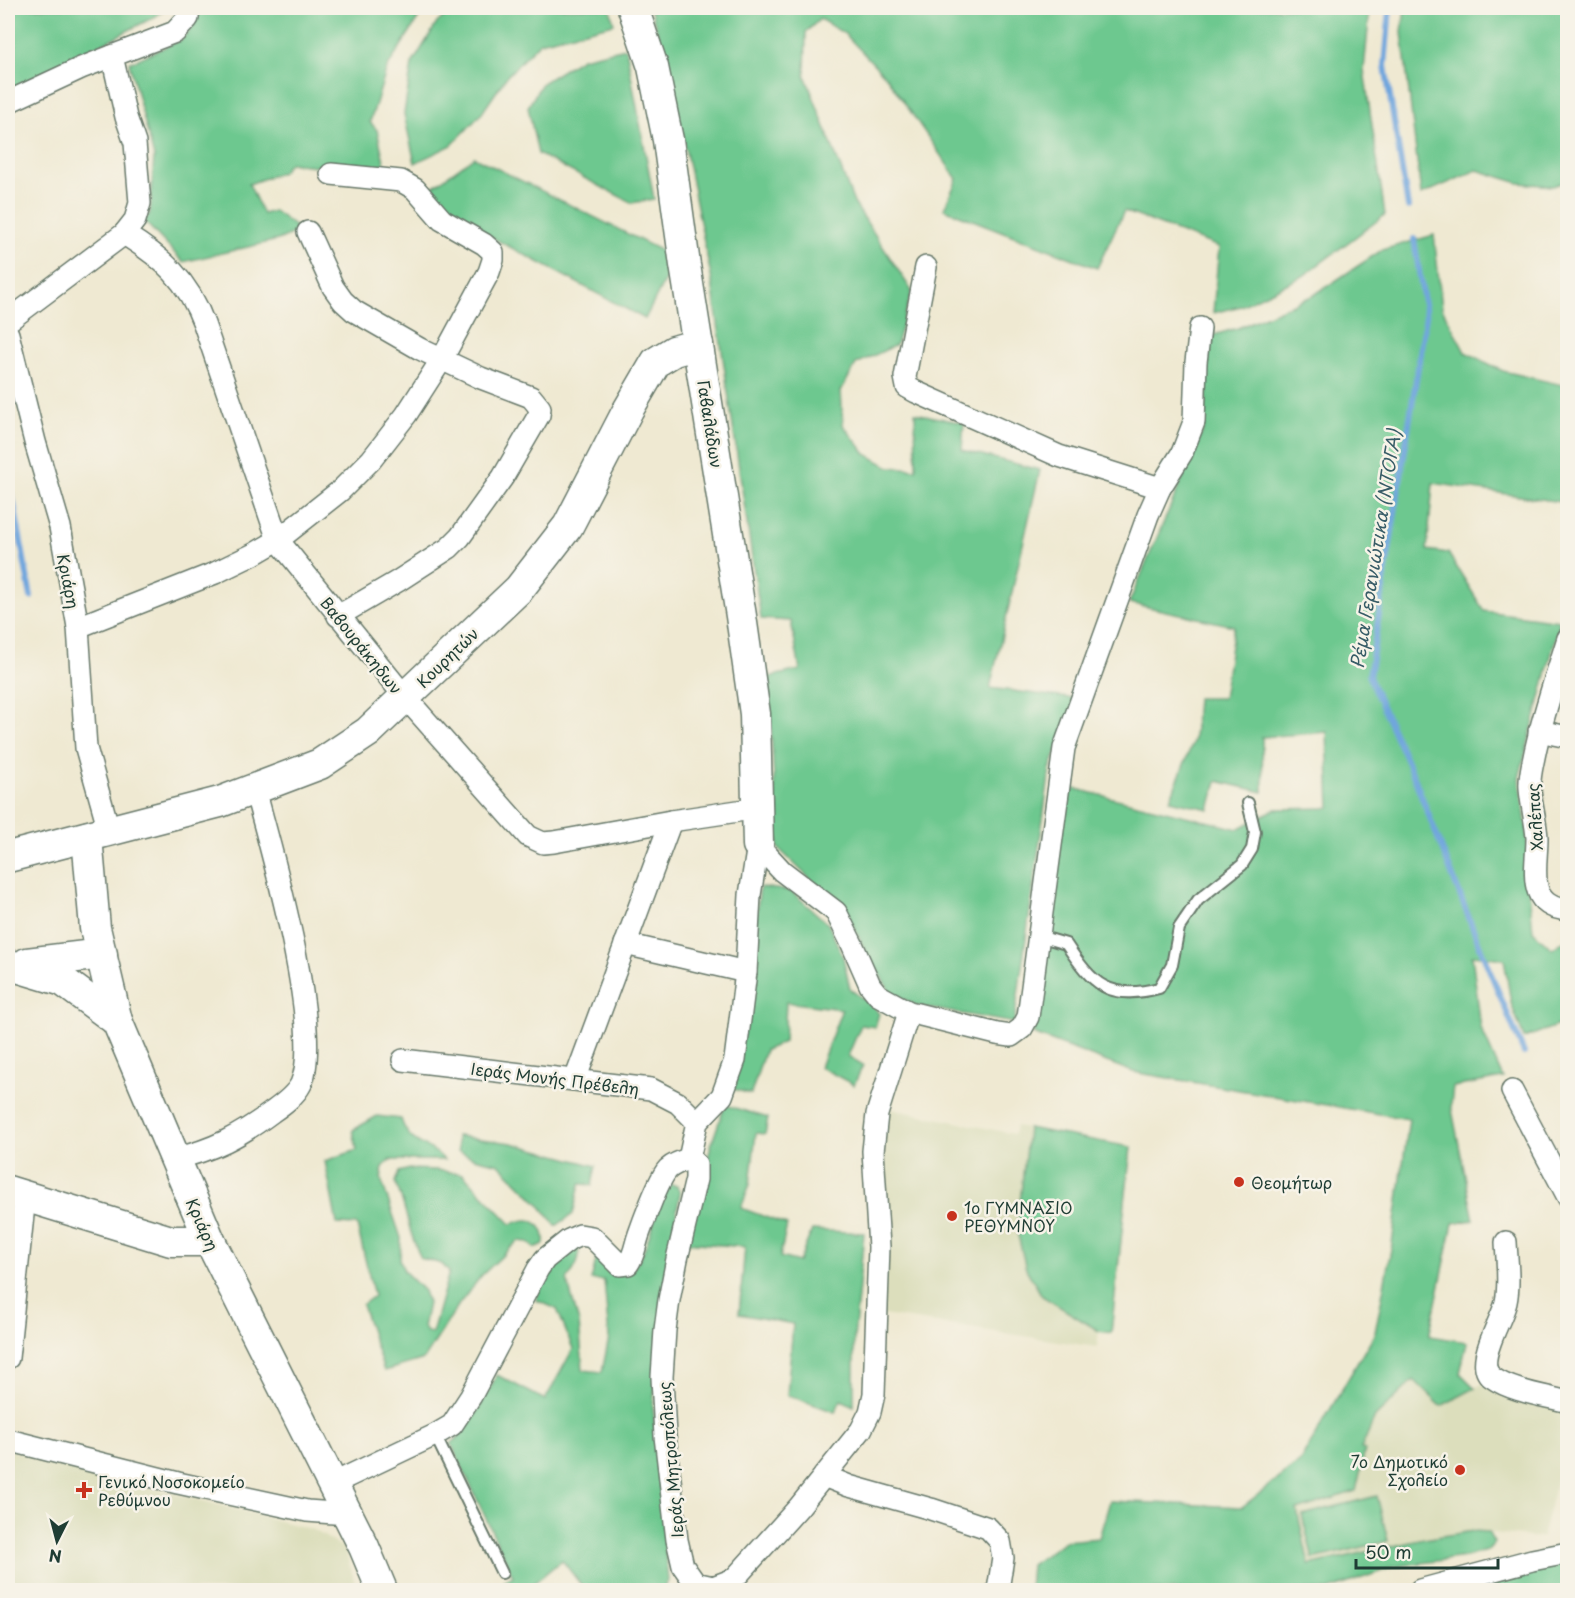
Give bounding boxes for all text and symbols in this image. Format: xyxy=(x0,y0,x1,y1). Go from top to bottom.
street label: Γαβαλάδων xyxy=(692,378,730,470)
water label: Ρέμα Γερανιώτικα (ΝΤΟΓΑ) xyxy=(1343,427,1407,670)
street label: Κριάρη xyxy=(52,551,86,611)
street label: Βαβουράκηδων xyxy=(315,591,409,699)
street label: Κουρητών xyxy=(411,621,483,693)
street label: Χαλέπας xyxy=(1520,783,1548,851)
street label: Ιεράς Μονής Πρέβελη xyxy=(469,1056,641,1100)
place label: Θεομήτωρ xyxy=(1251,1170,1332,1194)
marker: Θεομήτωρ xyxy=(1232,1175,1246,1189)
street label: Κριάρη xyxy=(181,1194,225,1254)
place label: 1ο ΓΥΜΝΑΣΙΟ ΡΕΘΥΜΝΟΥ xyxy=(964,1195,1073,1237)
marker: 1ο ΓΥΜΝΑΣΙΟ ΡΕΘΥΜΝΟΥ xyxy=(945,1209,959,1223)
street label: Ιεράς Μητροπόλεως xyxy=(651,1381,689,1539)
place label: 7ο Δημοτικό Σχολείο xyxy=(1351,1449,1448,1491)
marker: 7ο Δημοτικό Σχολείο xyxy=(1453,1463,1467,1477)
place label: Γενικό Νοσοκομείο Ρεθύμνου xyxy=(98,1469,245,1511)
marker: Γενικό Νοσοκομείο Ρεθύμνου xyxy=(75,1481,93,1499)
north arrow xyxy=(27,1511,87,1571)
scale bar xyxy=(1356,1532,1498,1570)
text: 50 m xyxy=(1365,1538,1412,1565)
text: N xyxy=(48,1544,63,1570)

